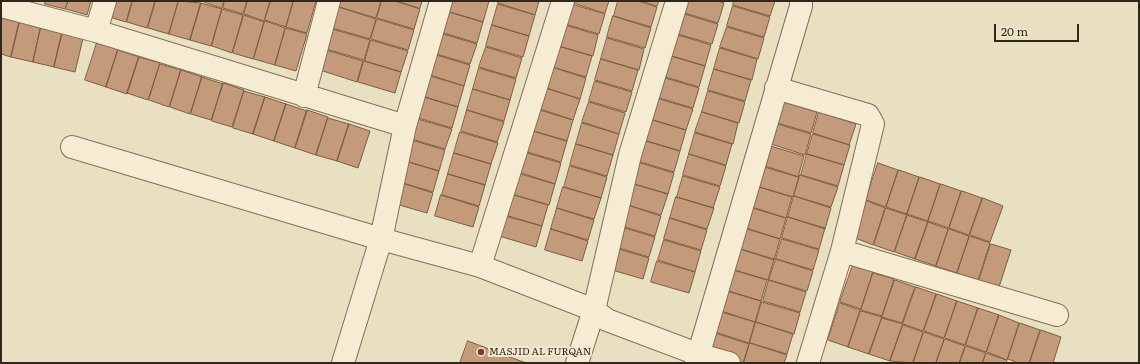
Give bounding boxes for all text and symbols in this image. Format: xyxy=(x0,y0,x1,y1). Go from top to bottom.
scale bar xyxy=(996,16,1081,42)
text: 20 m xyxy=(1001,22,1028,40)
place label: MASJID AL FURQAN xyxy=(489,346,591,358)
marker: MASJID AL FURQAN xyxy=(476,347,486,357)

